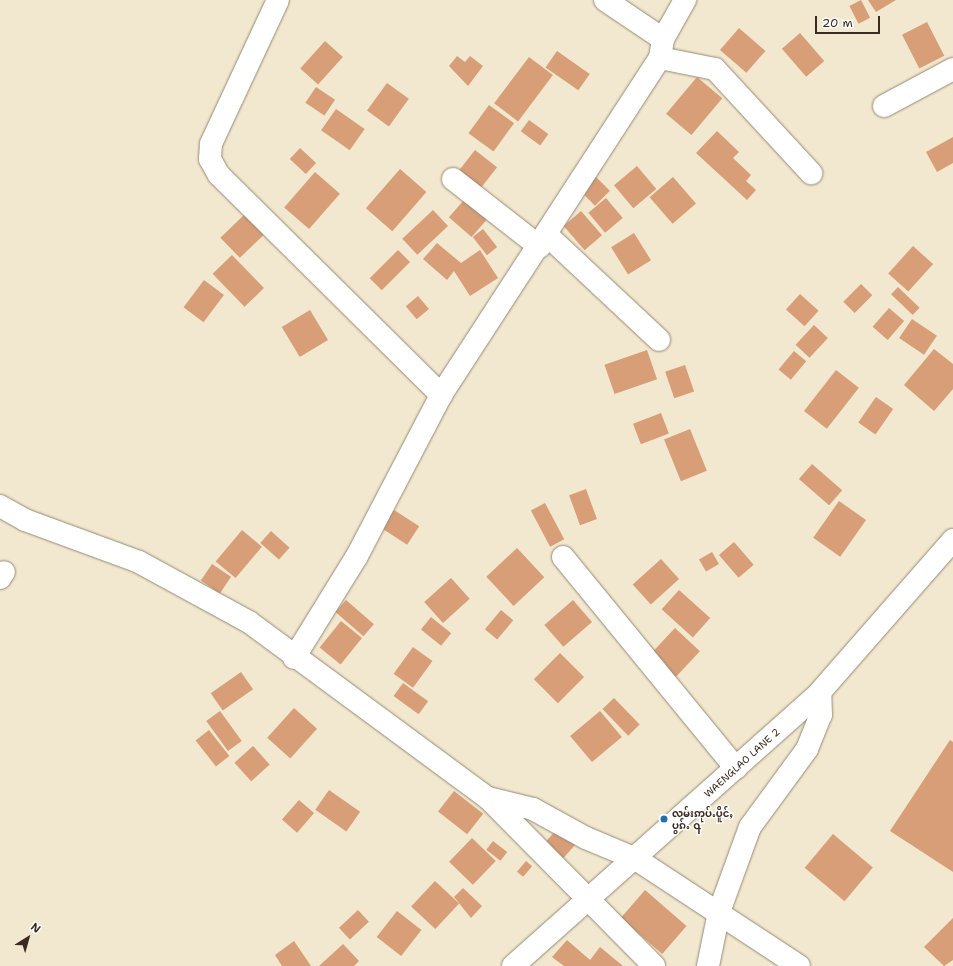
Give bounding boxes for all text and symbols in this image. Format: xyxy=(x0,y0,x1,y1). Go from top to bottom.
scale bar xyxy=(817,8,882,34)
text: 20 m xyxy=(822,15,853,31)
street label: WAENGLAO LANE 2 xyxy=(702,726,782,800)
place label: လုမ်းဢုပ်ႉပိူင်ႇ ပွၵ်ႉ ႖ xyxy=(672,807,733,830)
marker: လုမ်းဢုပ်ႉပိူင်ႇ ပွၵ်ႉ ႖ xyxy=(659,814,669,824)
north arrow xyxy=(8,918,48,958)
text: N xyxy=(28,919,44,937)

